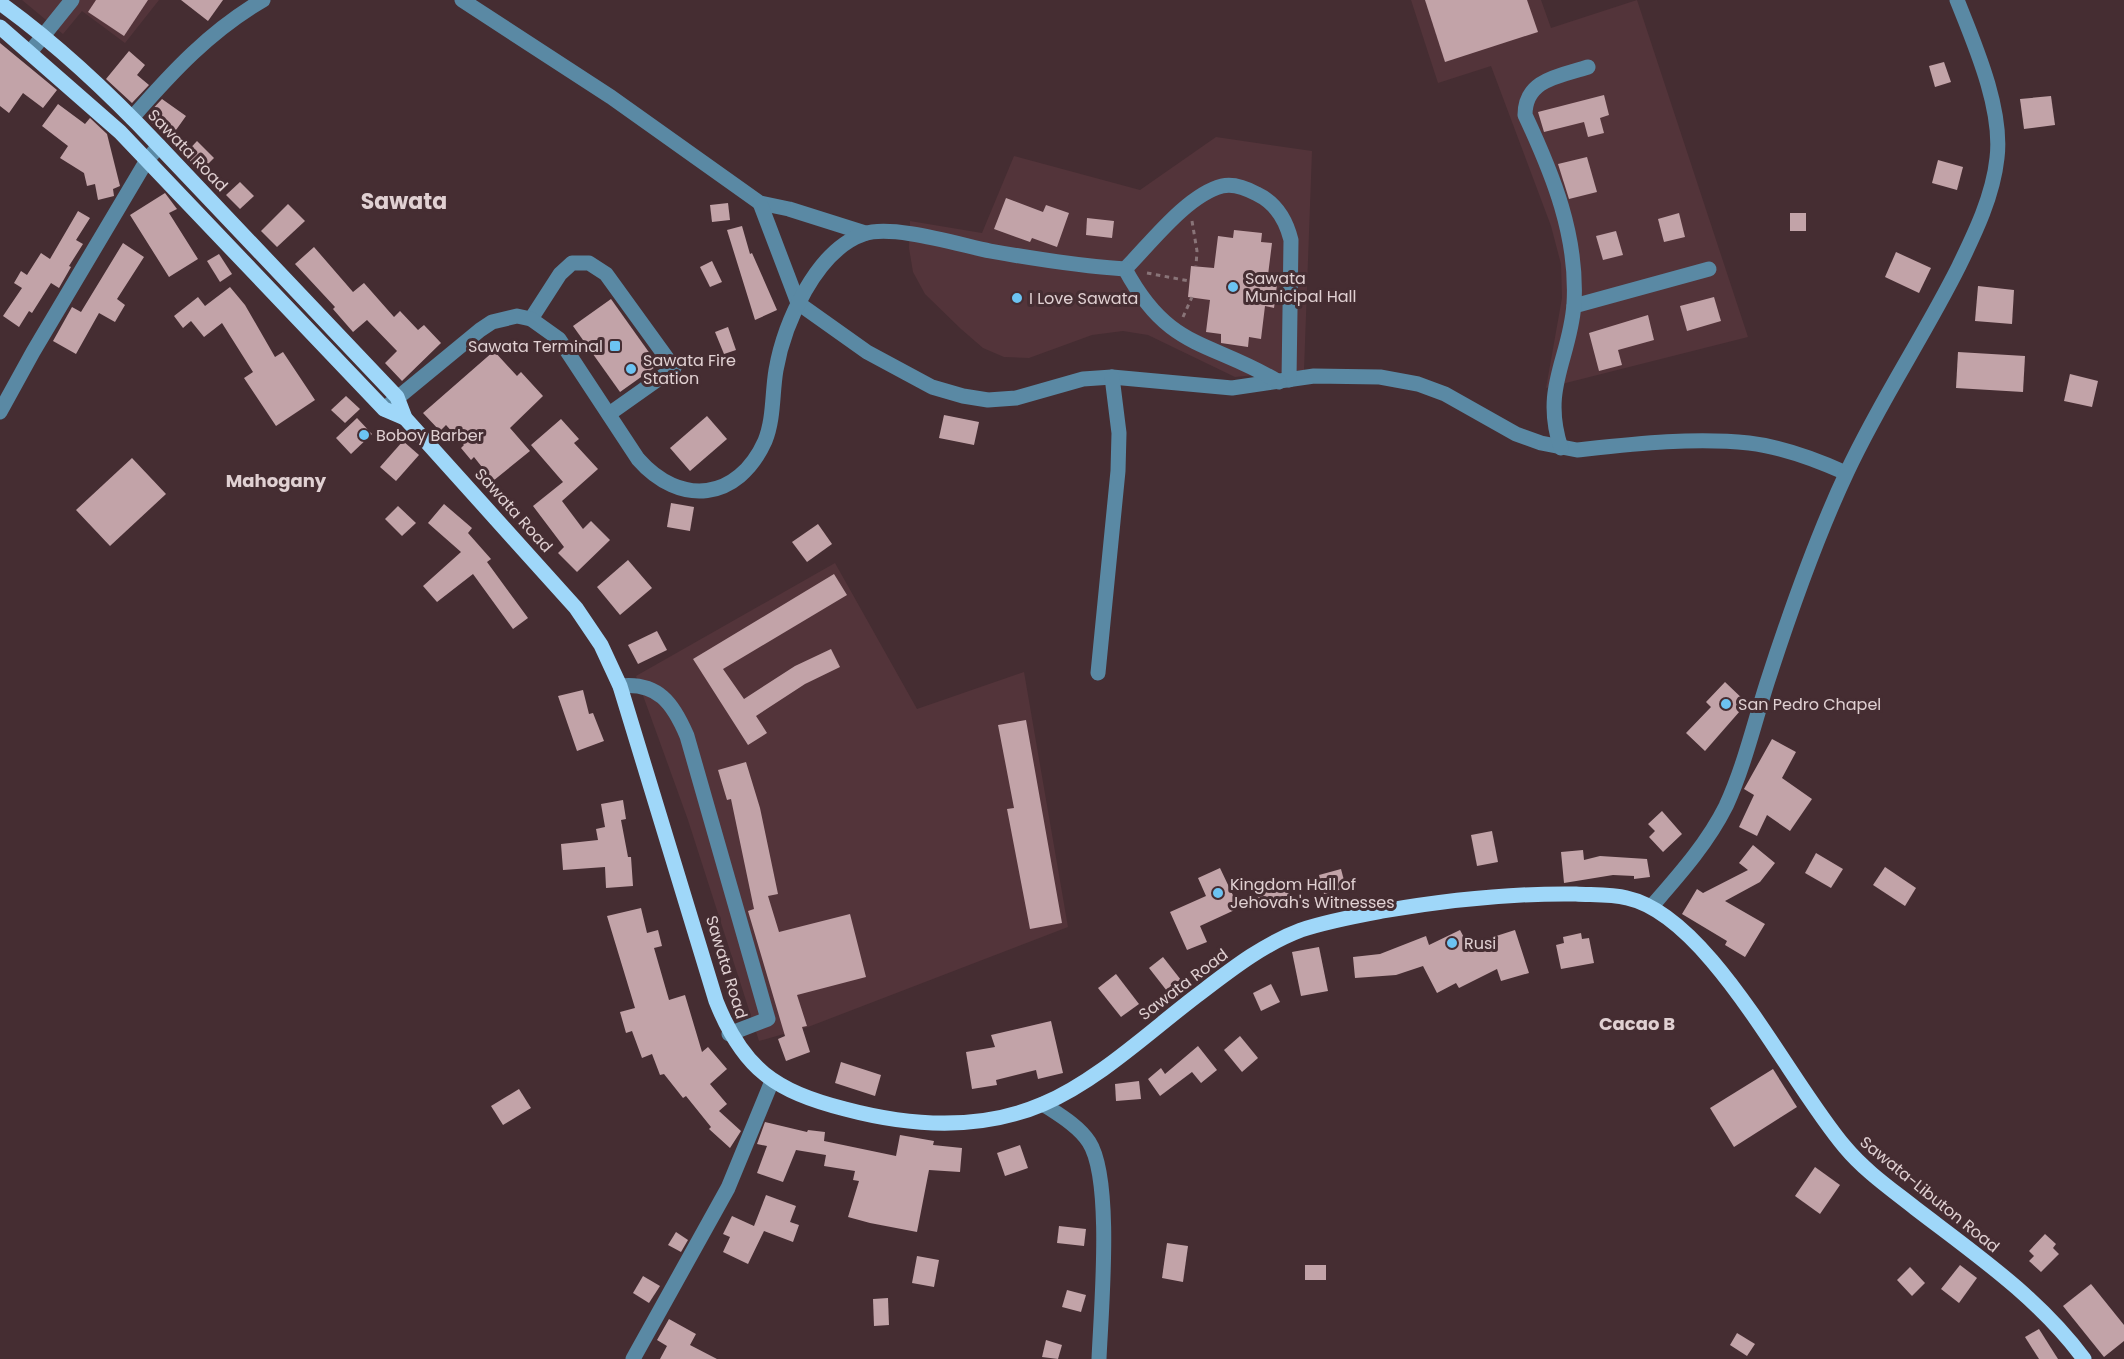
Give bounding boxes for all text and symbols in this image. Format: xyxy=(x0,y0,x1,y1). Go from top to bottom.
street label: Sawata Road xyxy=(142,104,233,197)
district label: Sawata xyxy=(361,186,447,217)
place label: Sawata Municipal Hall xyxy=(1245,267,1356,308)
marker: Sawata Municipal Hall xyxy=(1226,280,1240,294)
place label: I Love Sawata xyxy=(1029,287,1138,310)
marker: I Love Sawata xyxy=(1010,291,1024,305)
place label: Sawata Terminal xyxy=(468,335,603,358)
marker: Sawata Terminal xyxy=(608,339,622,353)
place label: Sawata Fire Station xyxy=(643,349,736,390)
marker: Sawata Fire Station xyxy=(624,362,638,376)
place label: Boboy Barber xyxy=(376,424,484,447)
marker: Boboy Barber xyxy=(357,428,371,442)
street label: Sawata Road xyxy=(469,463,558,558)
district label: Mahogany xyxy=(226,468,327,493)
place label: San Pedro Chapel xyxy=(1738,693,1881,716)
marker: San Pedro Chapel xyxy=(1719,697,1733,711)
place label: Kingdom Hall of Jehovah's Witnesses xyxy=(1230,873,1395,914)
marker: Kingdom Hall of Jehovah's Witnesses xyxy=(1211,886,1225,900)
street label: Sawata Road xyxy=(700,913,753,1022)
place label: Rusi xyxy=(1464,932,1496,955)
marker: Rusi xyxy=(1445,936,1459,950)
street label: Sawata Road xyxy=(1134,943,1233,1026)
district label: Cacao B xyxy=(1599,1011,1675,1036)
street label: Sawata-Libuton Road xyxy=(1855,1131,2004,1258)

